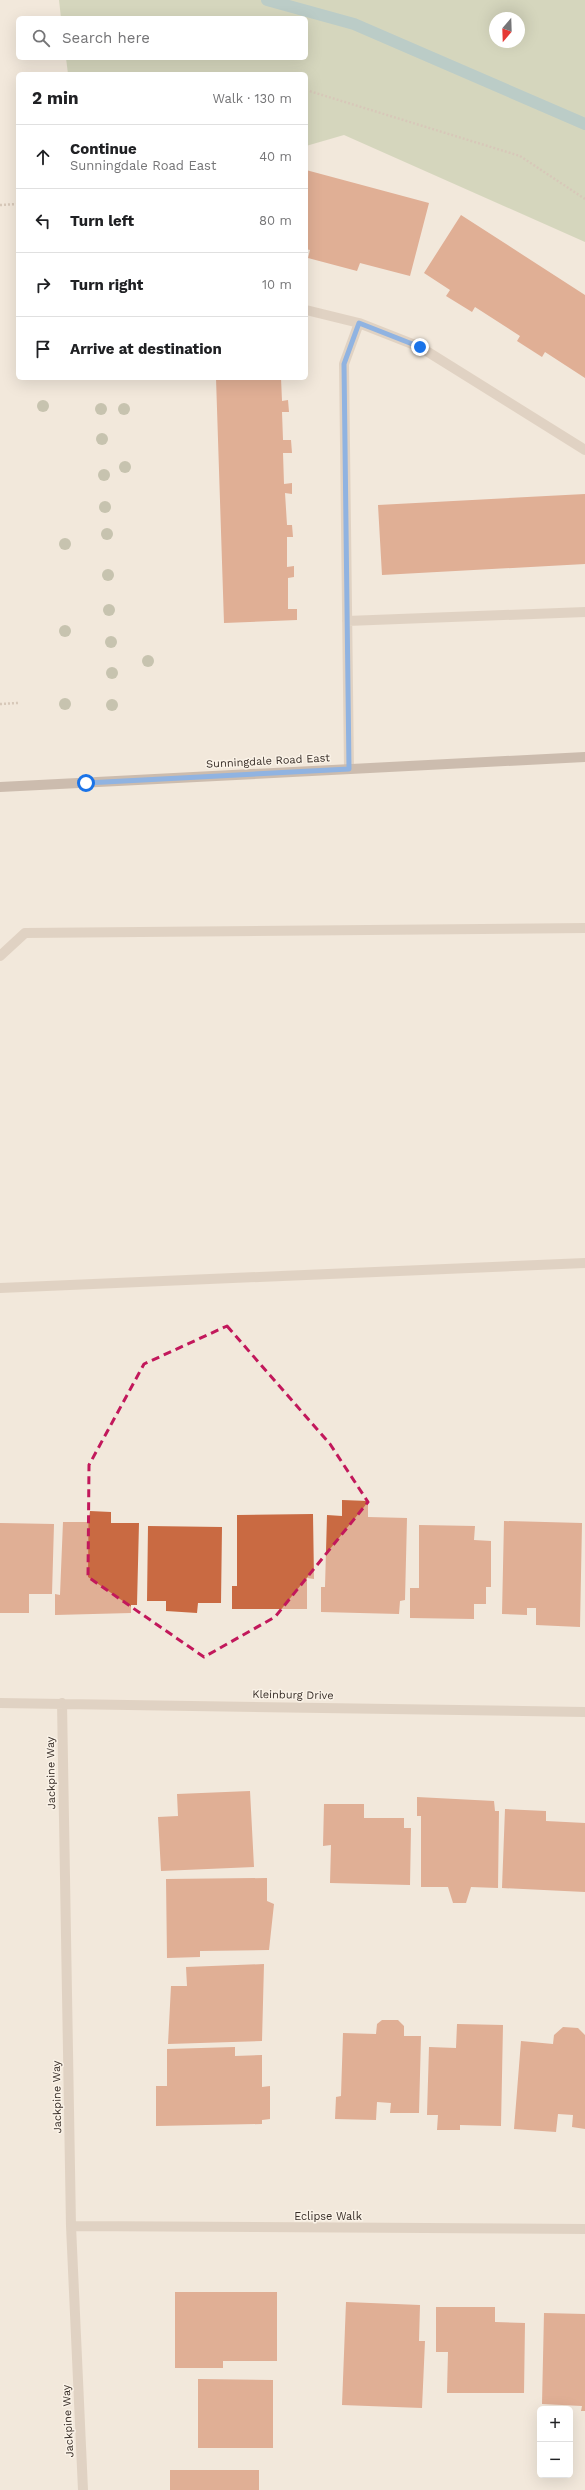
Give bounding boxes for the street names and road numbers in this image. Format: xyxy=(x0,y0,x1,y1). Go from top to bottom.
street label: Sunningdale Road East xyxy=(206,751,331,771)
street label: Kleinburg Drive xyxy=(252,1688,334,1702)
street label: Jackpine Way xyxy=(44,1736,58,1810)
street label: Jackpine Way xyxy=(50,2060,64,2134)
street label: Eclipse Walk xyxy=(294,2210,362,2223)
street label: Jackpine Way xyxy=(60,2384,76,2458)

